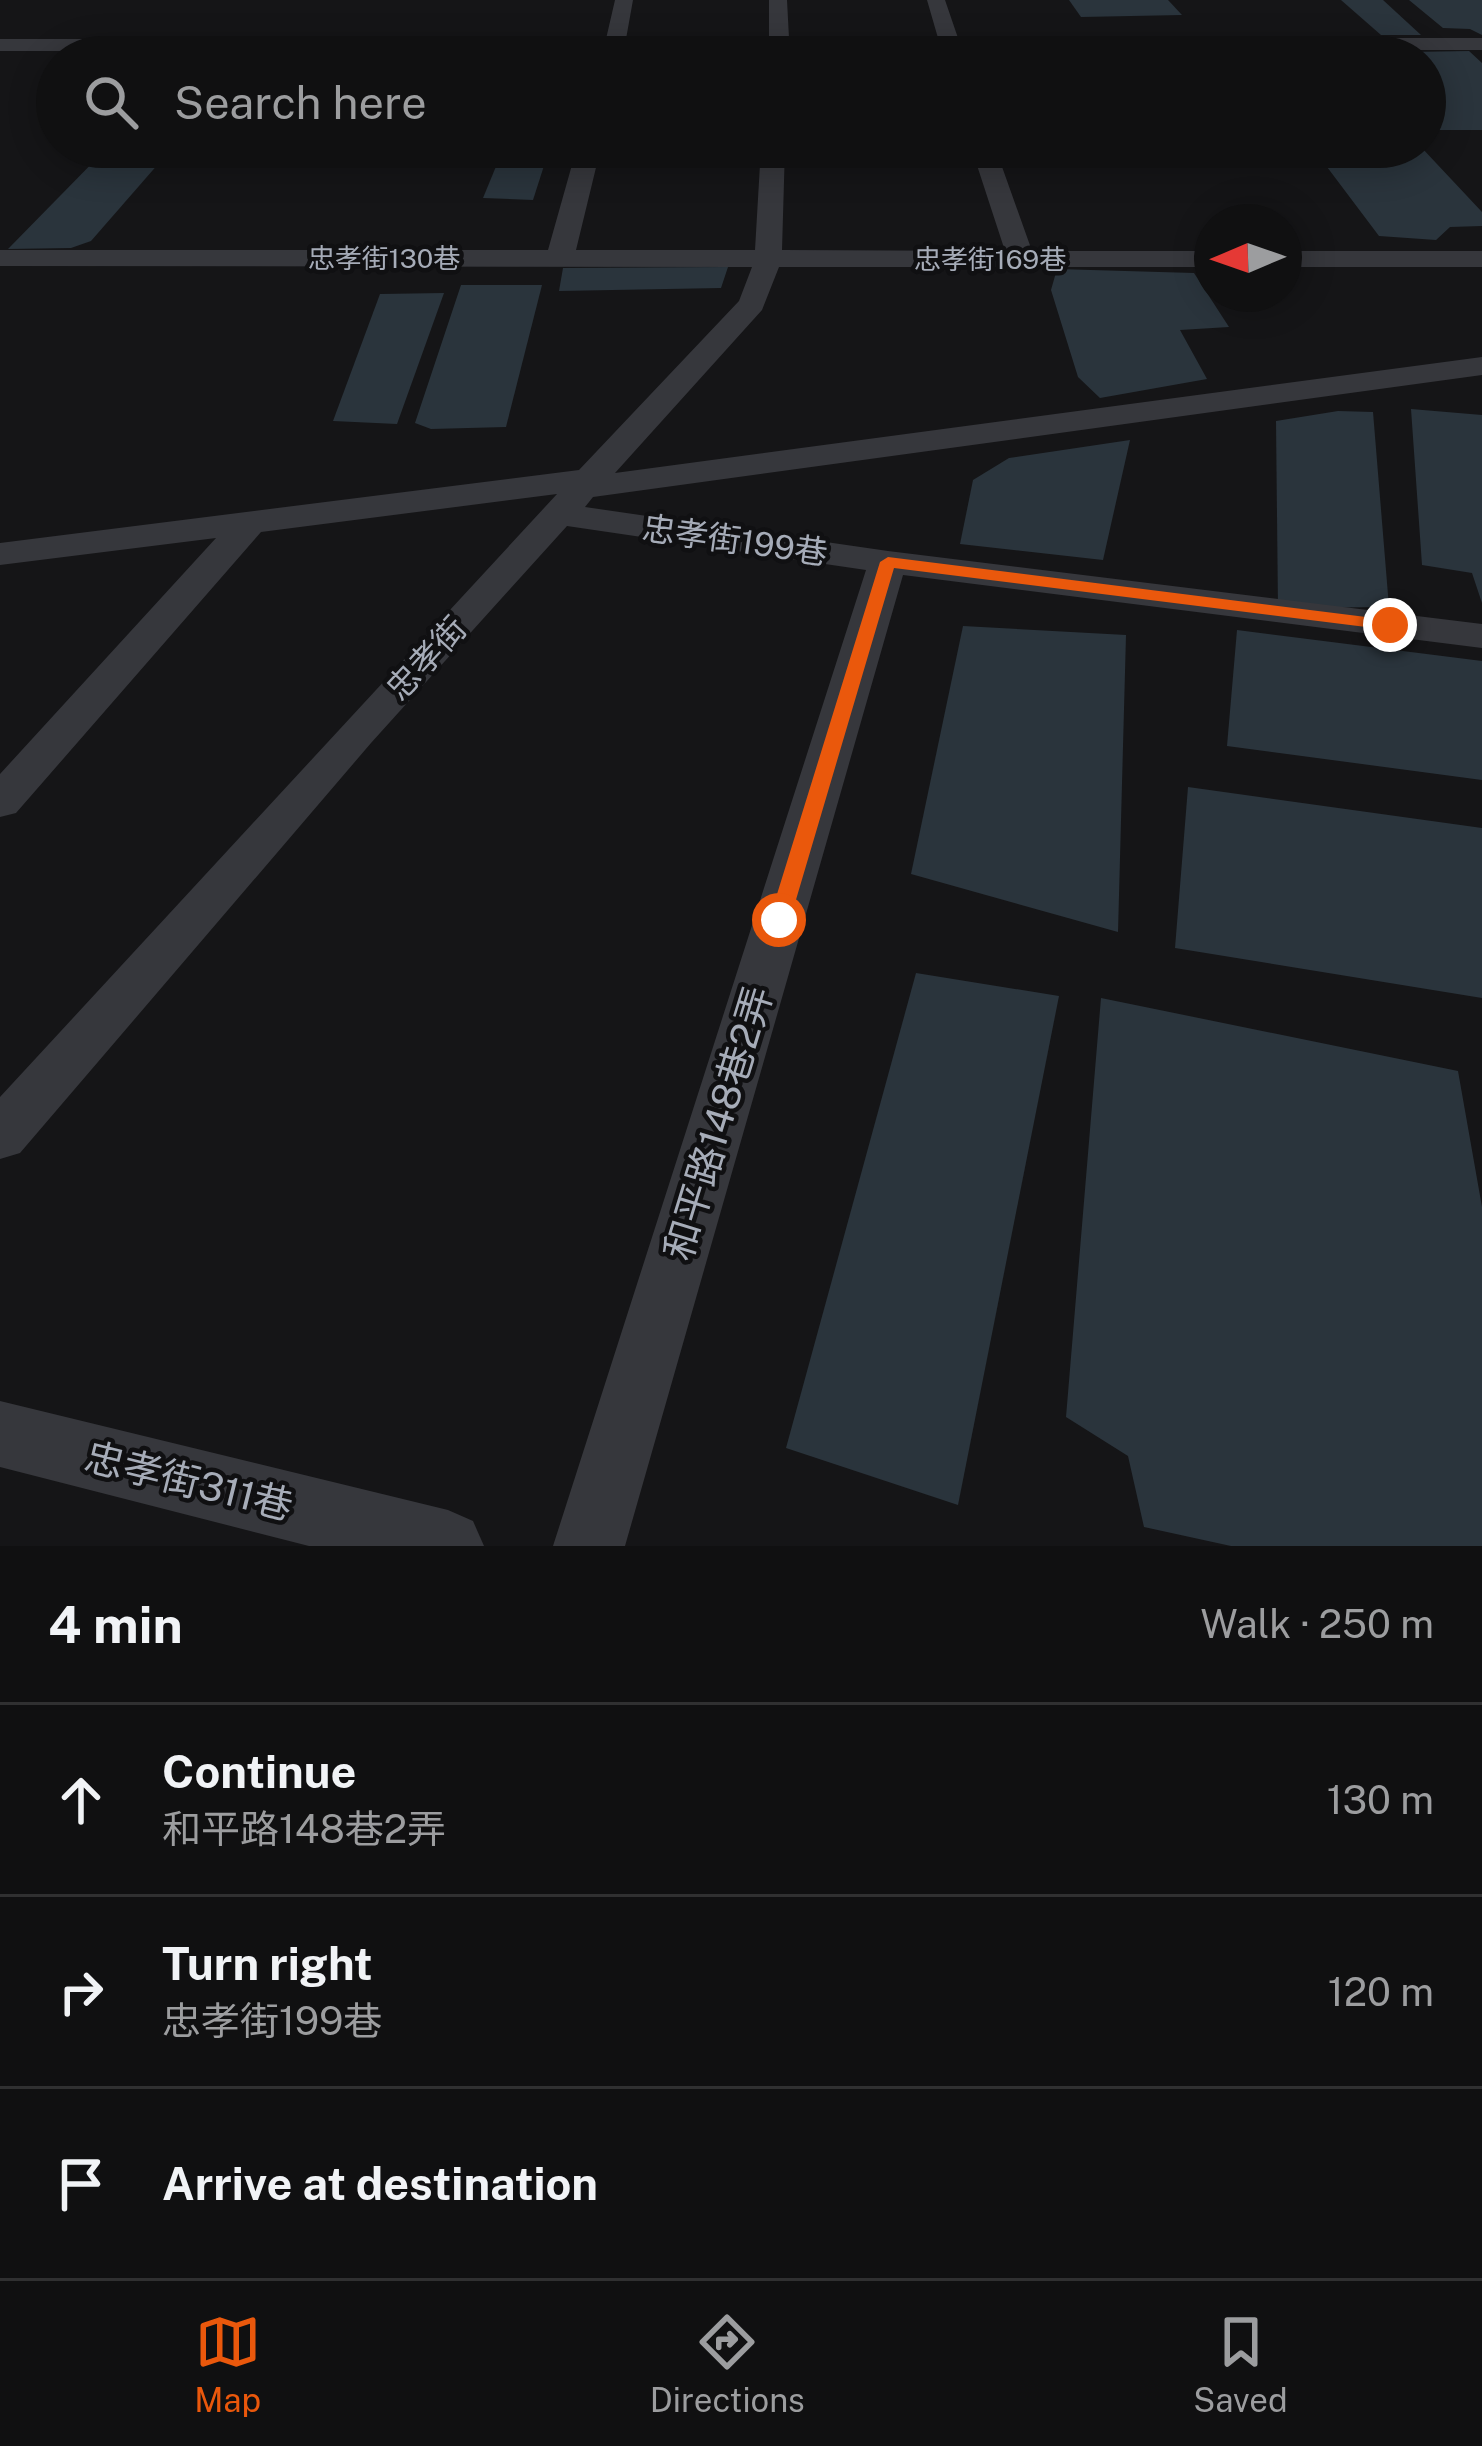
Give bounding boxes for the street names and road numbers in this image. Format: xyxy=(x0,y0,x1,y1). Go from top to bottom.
street label: 忠孝街130巷 xyxy=(308,242,460,274)
street label: 忠孝街169巷 xyxy=(914,243,1066,275)
street label: 忠孝街199巷 xyxy=(640,508,830,572)
street label: 忠孝街 xyxy=(378,609,474,707)
street label: 和平路148巷2弄 xyxy=(655,981,781,1265)
street label: 忠孝街311巷 xyxy=(80,1433,298,1529)

